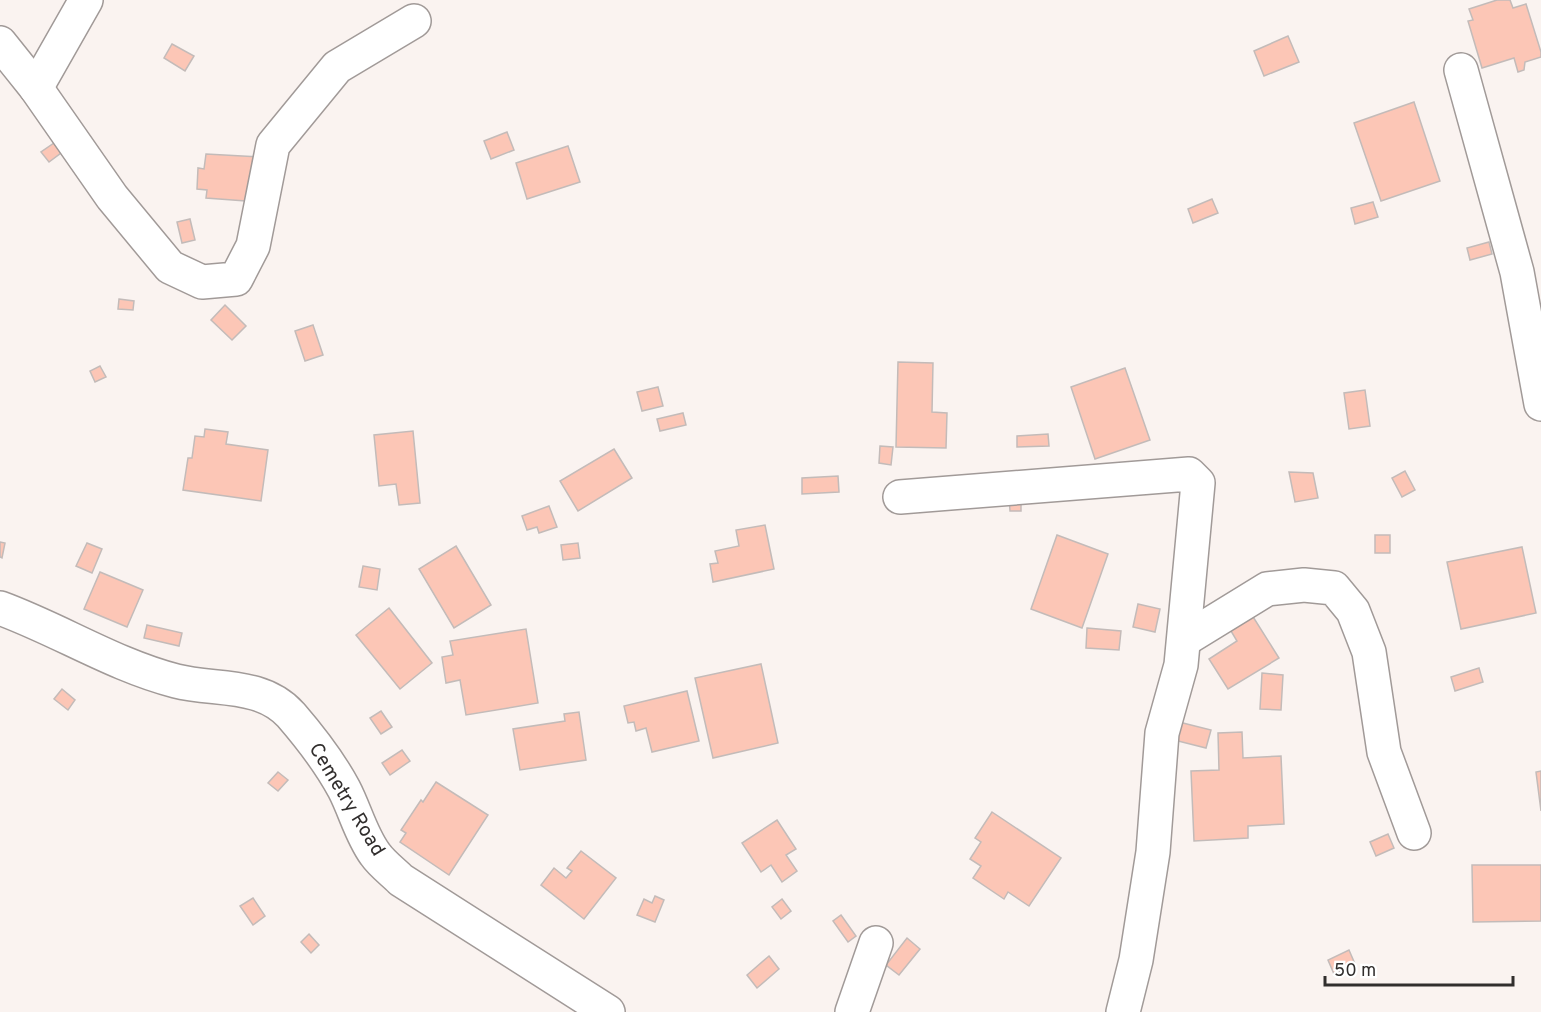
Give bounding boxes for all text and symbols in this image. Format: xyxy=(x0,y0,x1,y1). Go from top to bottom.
street label: Cemetry Road xyxy=(302,738,390,862)
scale bar xyxy=(1325,949,1512,987)
text: 50 m xyxy=(1334,960,1376,983)

